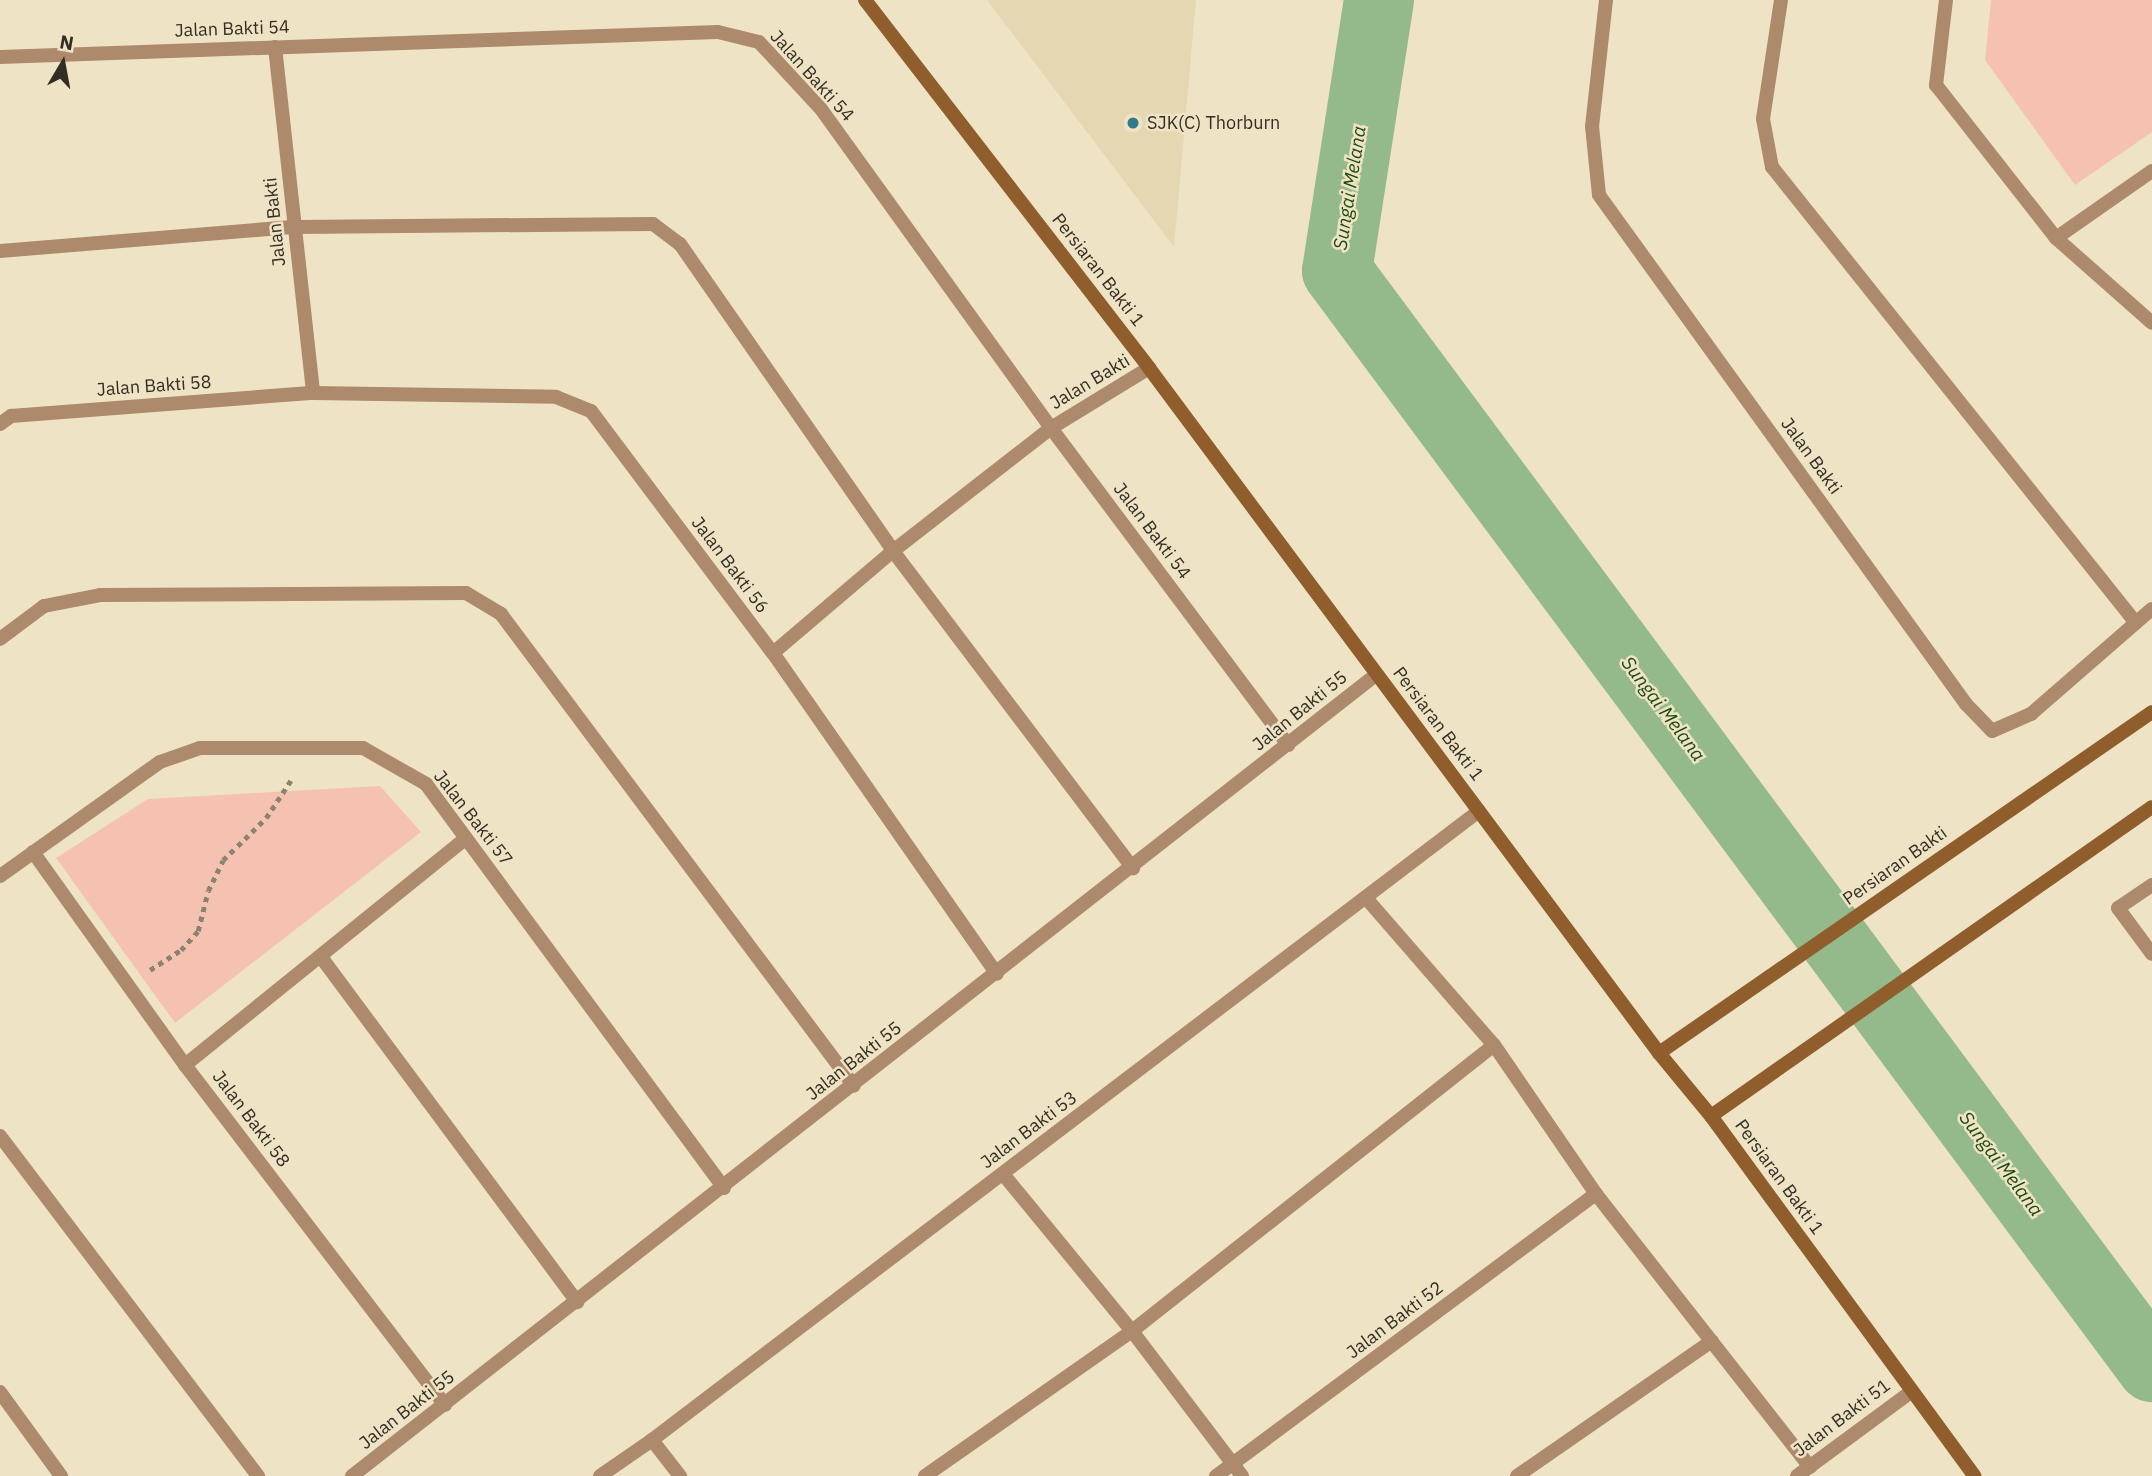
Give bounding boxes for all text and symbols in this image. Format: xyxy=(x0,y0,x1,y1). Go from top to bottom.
street label: Jalan Bakti 54 xyxy=(174,16,290,42)
street label: Jalan Bakti 54 xyxy=(765,26,859,126)
north arrow xyxy=(28,28,98,98)
text: N xyxy=(58,29,76,55)
place label: SJK(C) Thorburn xyxy=(1147,112,1280,134)
marker: SJK(C) Thorburn xyxy=(1125,115,1141,131)
water label: Sungai Melana xyxy=(1329,124,1371,252)
street label: Jalan Bakti xyxy=(260,176,290,268)
street label: Persiaran Bakti 1 xyxy=(1047,209,1149,331)
street label: Jalan Bakti xyxy=(1046,350,1134,414)
street label: Jalan Bakti 58 xyxy=(96,371,212,401)
street label: Jalan Bakti xyxy=(1776,414,1846,498)
street label: Jalan Bakti 54 xyxy=(1109,479,1195,583)
street label: Jalan Bakti 56 xyxy=(687,513,773,617)
water label: Sungai Melana xyxy=(1616,652,1710,766)
street label: Persiaran Bakti 1 xyxy=(1388,663,1488,785)
street label: Jalan Bakti 55 xyxy=(1248,666,1352,756)
street label: Jalan Bakti 57 xyxy=(429,766,517,870)
street label: Persiaran Bakti xyxy=(1839,822,1951,910)
street label: Jalan Bakti 55 xyxy=(802,1017,906,1105)
street label: Jalan Bakti 58 xyxy=(208,1067,294,1171)
street label: Jalan Bakti 53 xyxy=(977,1087,1081,1173)
water label: Sungai Melana xyxy=(1954,1107,2048,1221)
street label: Persiaran Bakti 1 xyxy=(1730,1115,1828,1239)
street label: Jalan Bakti 52 xyxy=(1343,1277,1447,1363)
street label: Jalan Bakti 55 xyxy=(355,1366,459,1454)
street label: Jalan Bakti 51 xyxy=(1790,1375,1894,1461)

